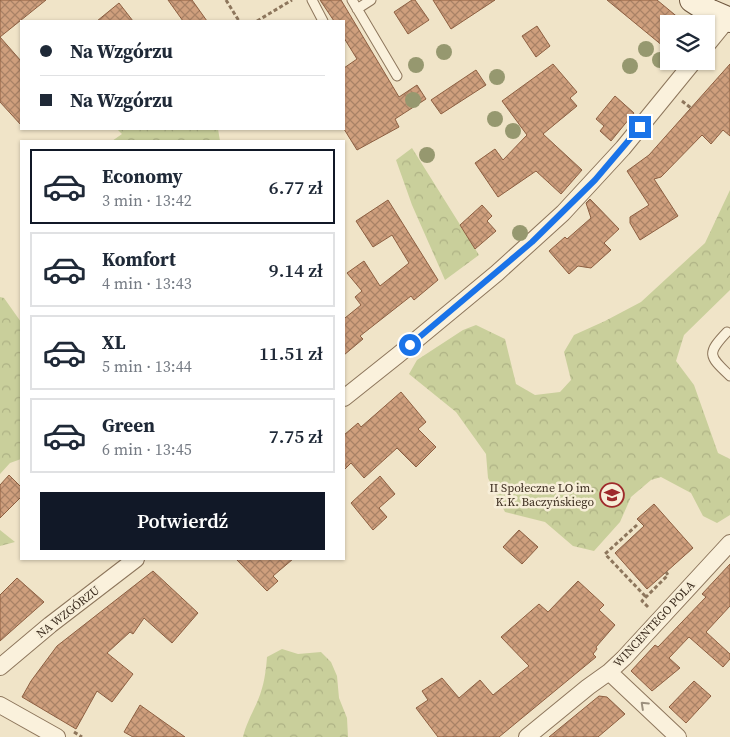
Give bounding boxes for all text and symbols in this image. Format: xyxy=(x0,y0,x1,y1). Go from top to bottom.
map controls xyxy=(660,15,715,70)
button: layers xyxy=(660,15,715,70)
text: Na Wzgórzu xyxy=(70,38,173,64)
text: Na Wzgórzu xyxy=(70,87,173,113)
route end xyxy=(629,116,651,138)
text: Economy xyxy=(102,163,183,189)
icon: car xyxy=(42,164,87,209)
text: 6.77 zł xyxy=(269,174,323,200)
text: 3 min · 13:42 xyxy=(102,189,192,211)
text: Komfort xyxy=(102,246,176,272)
icon: car xyxy=(42,247,87,292)
text: 9.14 zł xyxy=(269,257,323,283)
text: 4 min · 13:43 xyxy=(102,272,192,294)
text: XL xyxy=(102,329,125,355)
icon: car xyxy=(42,330,87,375)
route start xyxy=(399,334,421,356)
text: 11.51 zł xyxy=(259,340,323,366)
text: 5 min · 13:44 xyxy=(102,355,192,377)
text: Green xyxy=(102,412,155,438)
icon: car xyxy=(42,413,87,458)
text: 7.75 zł xyxy=(269,423,323,449)
text: 6 min · 13:45 xyxy=(102,438,192,460)
place label: II Społeczne LO im. K.K. Baczyńskiego xyxy=(489,480,594,510)
school or university icon: II Społeczne LO im. K.K. Baczyńskiego xyxy=(599,482,625,508)
button: Potwierdź xyxy=(40,492,325,550)
street label: WINCENTEGO POLA xyxy=(610,577,698,671)
street label: NA WZGÓRZU xyxy=(33,582,103,642)
one-way arrow xyxy=(640,702,649,711)

